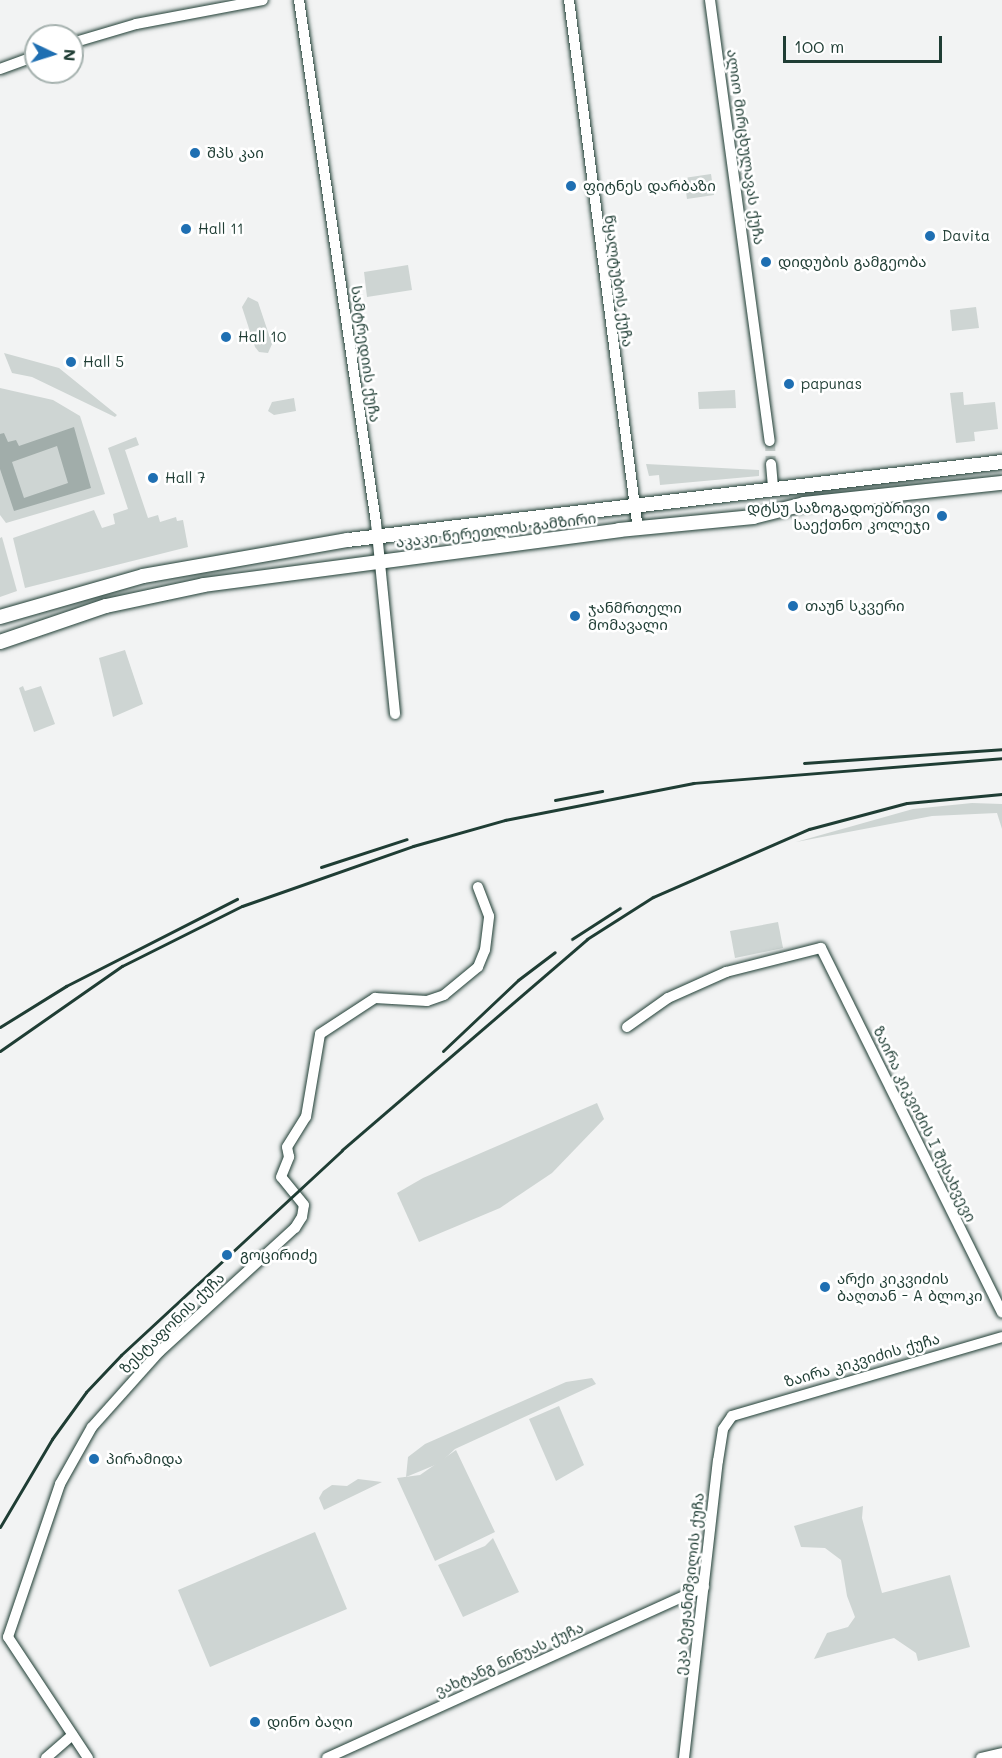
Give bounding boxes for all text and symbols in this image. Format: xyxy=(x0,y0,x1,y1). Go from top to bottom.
north arrow xyxy=(24,24,84,84)
scale bar xyxy=(786,24,945,62)
text: 100 m xyxy=(794,34,844,58)
text: N xyxy=(60,48,81,62)
street label: ალიო მირცხულავას ქუჩა xyxy=(723,48,769,246)
place label: შპს კაი xyxy=(207,144,264,162)
marker: შპს კაი xyxy=(188,146,202,160)
place label: ფიტნეს დარბაზი xyxy=(583,177,716,195)
marker: ფიტნეს დარბაზი xyxy=(564,179,578,193)
street label: წყალტუბოს ქუჩა xyxy=(601,214,637,348)
place label: Hall 11 xyxy=(198,220,244,238)
marker: Hall 11 xyxy=(179,222,193,236)
place label: Davita xyxy=(942,227,990,245)
marker: Davita xyxy=(923,229,937,243)
place label: დიდუბის გამგეობა xyxy=(778,253,926,271)
marker: დიდუბის გამგეობა xyxy=(759,255,773,269)
street label: სამტრედიის ქუჩა xyxy=(347,285,385,423)
place label: Hall 10 xyxy=(238,328,286,346)
marker: Hall 10 xyxy=(219,330,233,344)
place label: Hall 5 xyxy=(83,353,124,371)
marker: Hall 5 xyxy=(64,355,78,369)
place label: papunas xyxy=(801,375,862,393)
marker: papunas xyxy=(782,377,796,391)
place label: Hall 7 xyxy=(165,469,206,487)
marker: Hall 7 xyxy=(146,471,160,485)
place label: დტსუ საზოგადოებრივი საექთნო კოლეჯი xyxy=(747,498,930,533)
street label: აკაკი წერეთლის გამზირი xyxy=(395,509,597,551)
marker: დტსუ საზოგადოებრივი საექთნო კოლეჯი xyxy=(935,509,949,523)
place label: თაუნ სკვერი xyxy=(805,597,905,615)
place label: ჯანმრთელი მომავალი xyxy=(588,598,682,633)
marker: თაუნ სკვერი xyxy=(786,599,800,613)
marker: ჯანმრთელი მომავალი xyxy=(566,607,584,625)
street label: ზაირა კიკვიძის I შესახვევი xyxy=(870,1023,980,1225)
marker: გოცირიძე xyxy=(218,1246,236,1264)
place label: გოცირიძე xyxy=(240,1246,317,1264)
street label: ზესტაფონის ქუჩა xyxy=(116,1269,228,1377)
place label: არქი კიკვიძის ბაღთან - A ბლოკი xyxy=(837,1269,983,1304)
marker: არქი კიკვიძის ბაღთან - A ბლოკი xyxy=(818,1280,832,1294)
street label: ზაირა კიკვიძის ქუჩა xyxy=(782,1329,942,1391)
place label: პირამიდა xyxy=(106,1450,183,1468)
marker: პირამიდა xyxy=(87,1452,101,1466)
street label: ეკა ბეჟანიშვილის ქუჩა xyxy=(670,1492,708,1676)
street label: ვახტანგ ნინუას ქუჩა xyxy=(432,1618,586,1700)
place label: დინო ბაღი xyxy=(267,1713,353,1731)
marker: დინო ბაღი xyxy=(248,1715,262,1729)

